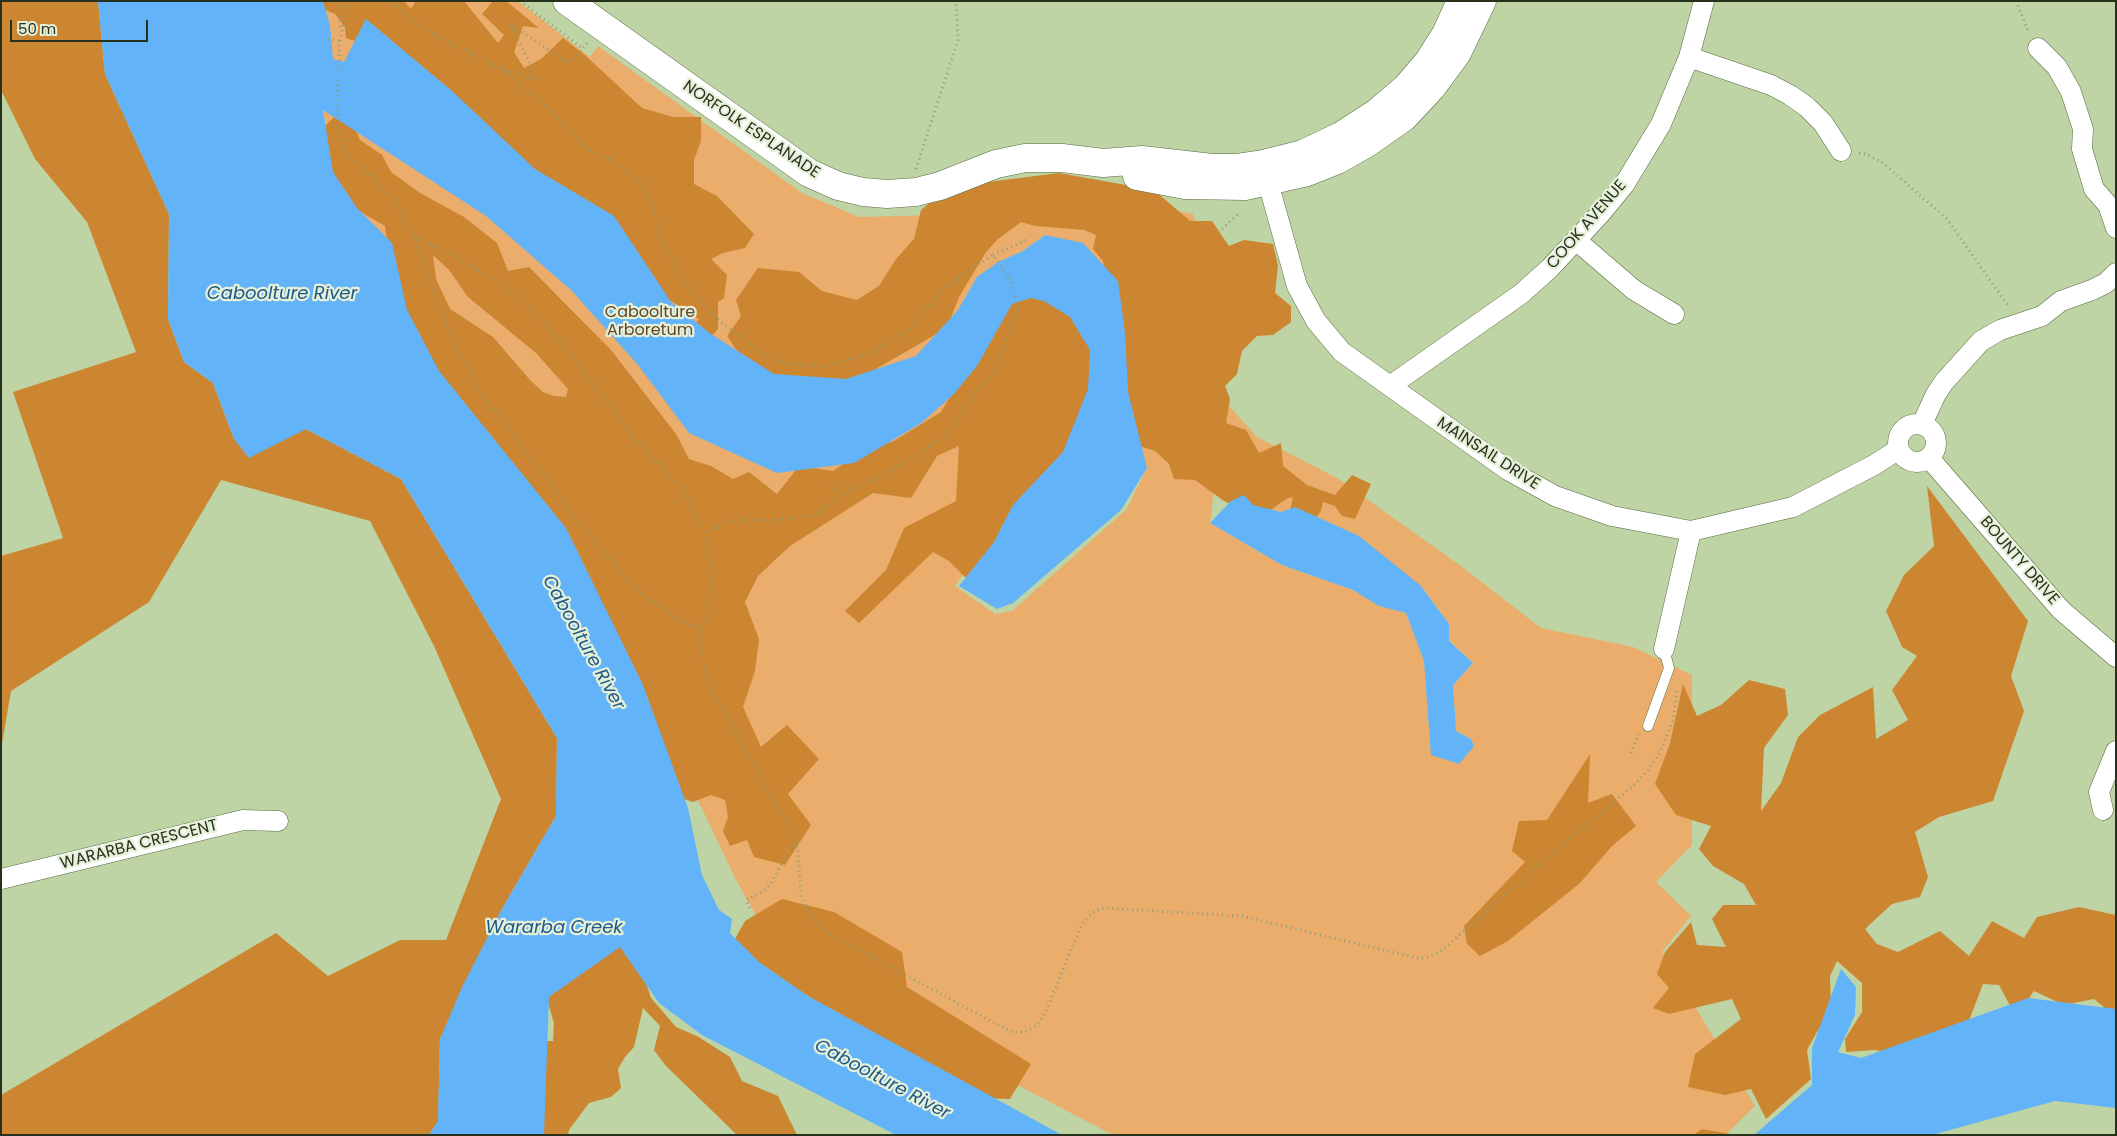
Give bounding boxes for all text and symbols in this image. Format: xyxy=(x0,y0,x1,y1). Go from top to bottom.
scale bar xyxy=(12,10,150,42)
text: 50 m xyxy=(18,18,56,39)
street label: NORFOLK ESPLANADE xyxy=(679,77,823,183)
street label: COOK AVENUE xyxy=(1543,177,1631,273)
water label: Caboolture River xyxy=(207,283,357,305)
park label: Caboolture Arboretum xyxy=(605,303,695,341)
street label: MAINSAIL DRIVE xyxy=(1433,414,1543,494)
street label: BOUNTY DRIVE xyxy=(1975,513,2063,609)
water label: Caboolture River xyxy=(537,572,629,714)
street label: WARARBA CRESCENT xyxy=(58,816,220,874)
water label: Wararba Creek xyxy=(485,917,623,939)
water label: Caboolture River xyxy=(811,1035,953,1125)

